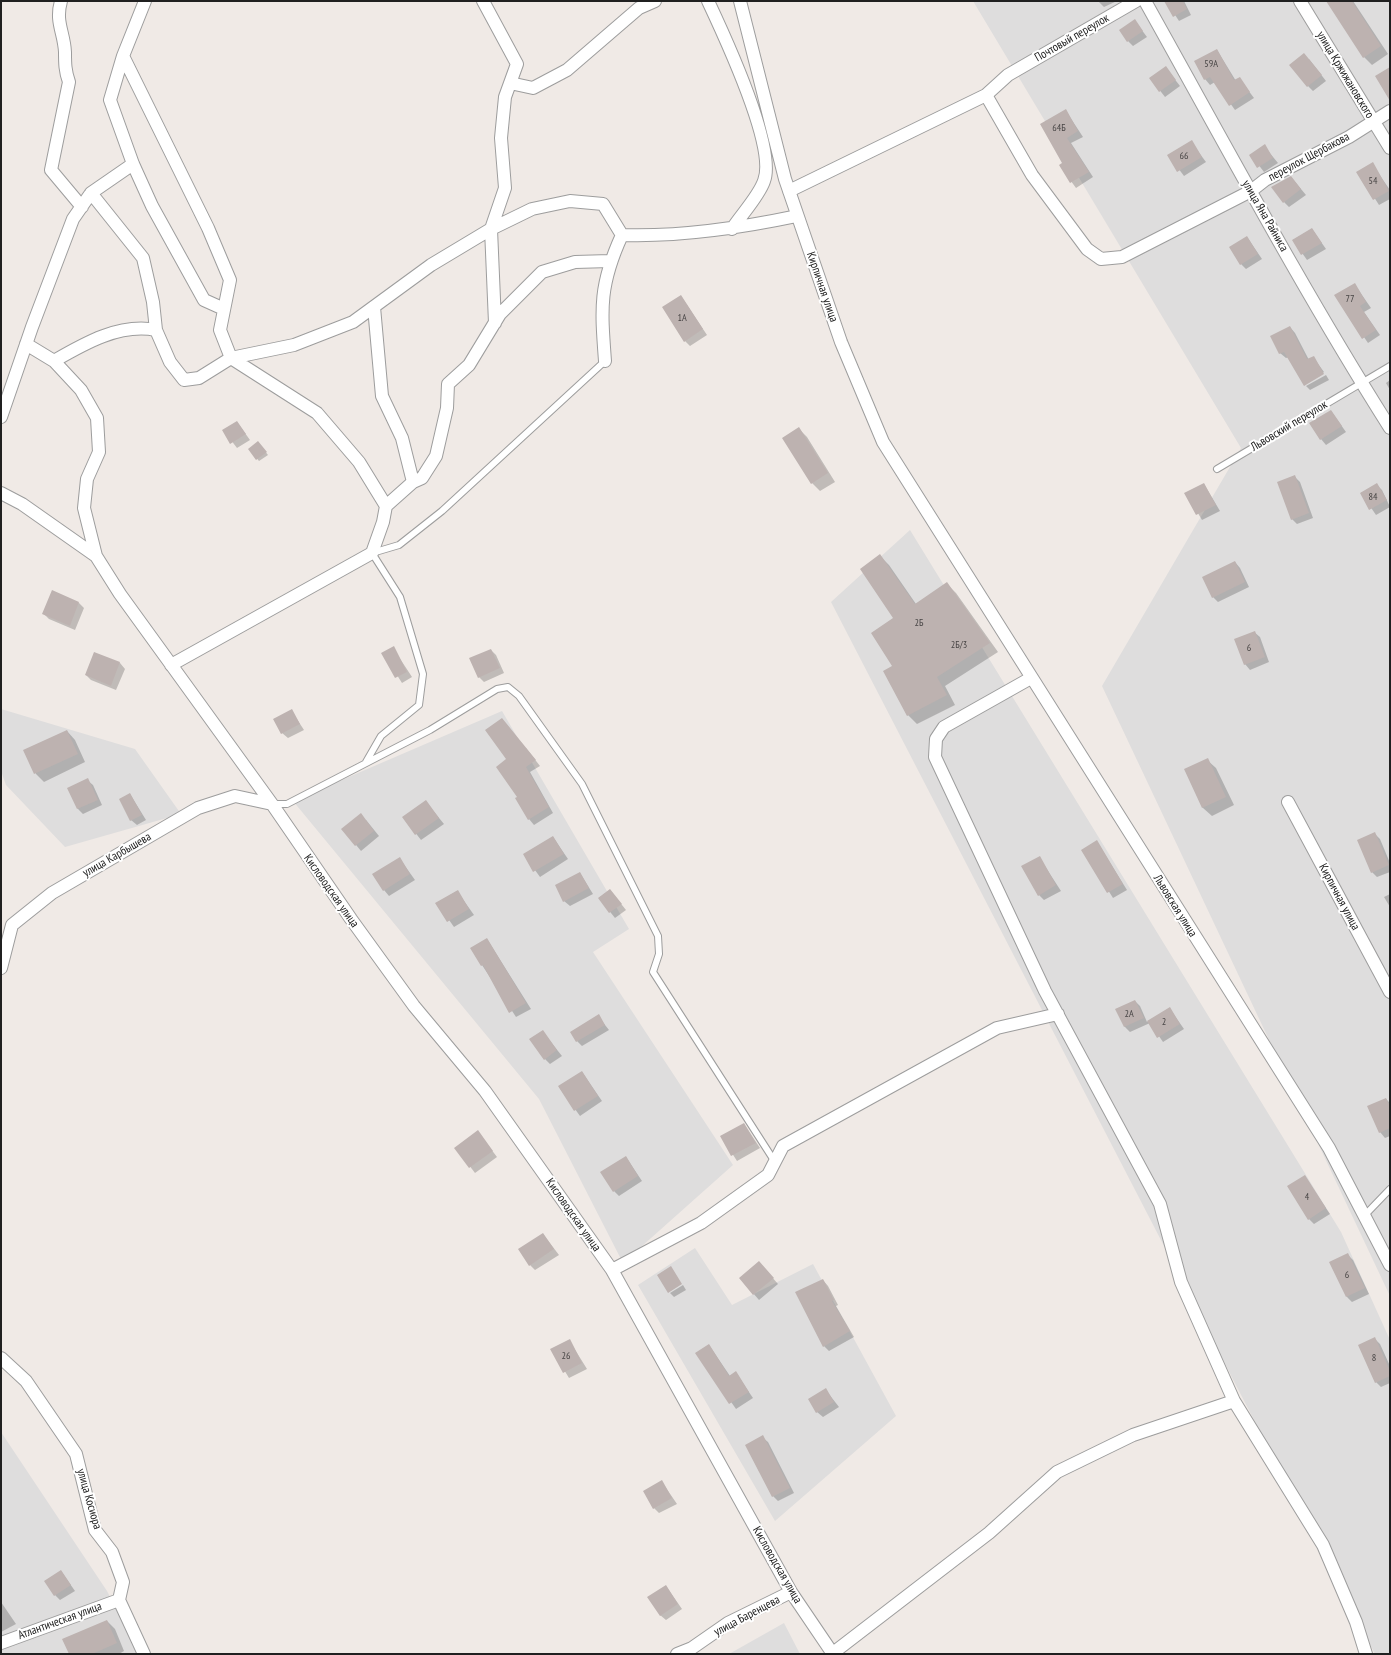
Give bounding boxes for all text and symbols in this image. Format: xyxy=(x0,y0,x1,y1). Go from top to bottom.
street label: Почтовый переулок xyxy=(1032,11,1112,65)
street label: улица Кржижановского xyxy=(1313,29,1377,121)
house number: 59А xyxy=(1204,58,1218,70)
house number: 64Б xyxy=(1052,122,1066,134)
street label: переулок Щербакова xyxy=(1266,130,1352,184)
house number: 66 xyxy=(1180,150,1188,162)
house number: 54 xyxy=(1369,175,1377,187)
street label: улица Яна Райниса xyxy=(1239,178,1291,254)
street label: Кирпичная улица xyxy=(803,250,841,324)
house number: 77 xyxy=(1346,293,1354,305)
house number: 1А xyxy=(677,312,687,324)
street label: Львовский переулок xyxy=(1248,398,1330,454)
house number: 84 xyxy=(1369,491,1377,503)
house number: 2Б xyxy=(915,617,923,629)
house number: 2Б/3 xyxy=(951,639,967,651)
house number: 6 xyxy=(1247,642,1251,654)
street label: улица Карбышева xyxy=(80,830,154,880)
street label: Кисловодская улица xyxy=(300,852,362,930)
street label: Кирпичная улица xyxy=(1315,861,1363,933)
street label: Львовская улица xyxy=(1150,872,1200,940)
house number: 2А xyxy=(1124,1008,1134,1020)
house number: 2 xyxy=(1162,1016,1166,1028)
street label: Кисловодская улица xyxy=(542,1176,604,1254)
house number: 4 xyxy=(1305,1191,1309,1203)
house number: 6 xyxy=(1345,1269,1349,1281)
house number: 26 xyxy=(562,1350,570,1362)
house number: 8 xyxy=(1372,1352,1376,1364)
street label: улица Косиора xyxy=(73,1467,105,1531)
street label: Кисловодская улица xyxy=(749,1524,805,1606)
street label: улица Баренцева xyxy=(712,1593,782,1639)
street label: Атлантическая улица xyxy=(16,1599,104,1643)

